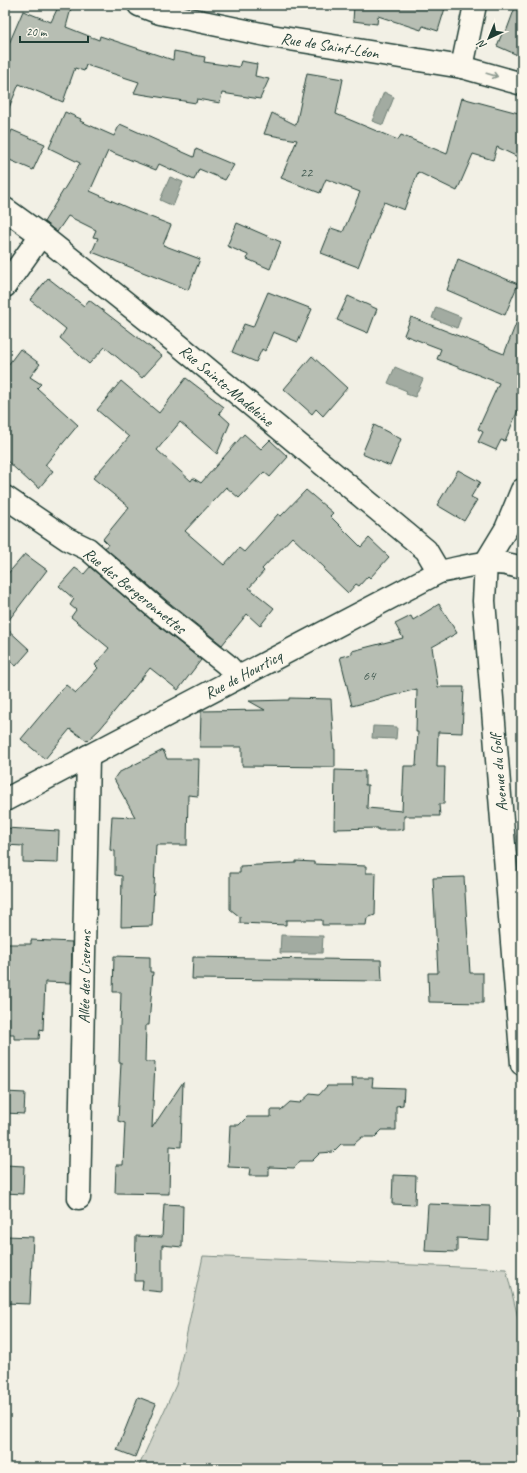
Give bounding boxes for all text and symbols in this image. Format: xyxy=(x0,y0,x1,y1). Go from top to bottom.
scale bar xyxy=(20,18,88,44)
north arrow xyxy=(469,18,509,58)
text: 20 m xyxy=(26,24,48,40)
street label: Rue de Saint-Léon xyxy=(280,28,381,64)
text: N xyxy=(473,36,489,53)
one-way arrow xyxy=(485,72,498,79)
house number: 22 xyxy=(300,164,314,181)
street label: Rue Sainte-Madeleine xyxy=(175,341,279,432)
street label: Rue des Bergeronnettes xyxy=(79,543,191,639)
street label: Rue de Hourticq xyxy=(201,645,287,704)
house number: 64 xyxy=(363,667,377,684)
street label: Avenue du Golf xyxy=(485,730,512,812)
street label: Allée des Liserons xyxy=(74,929,96,1024)

